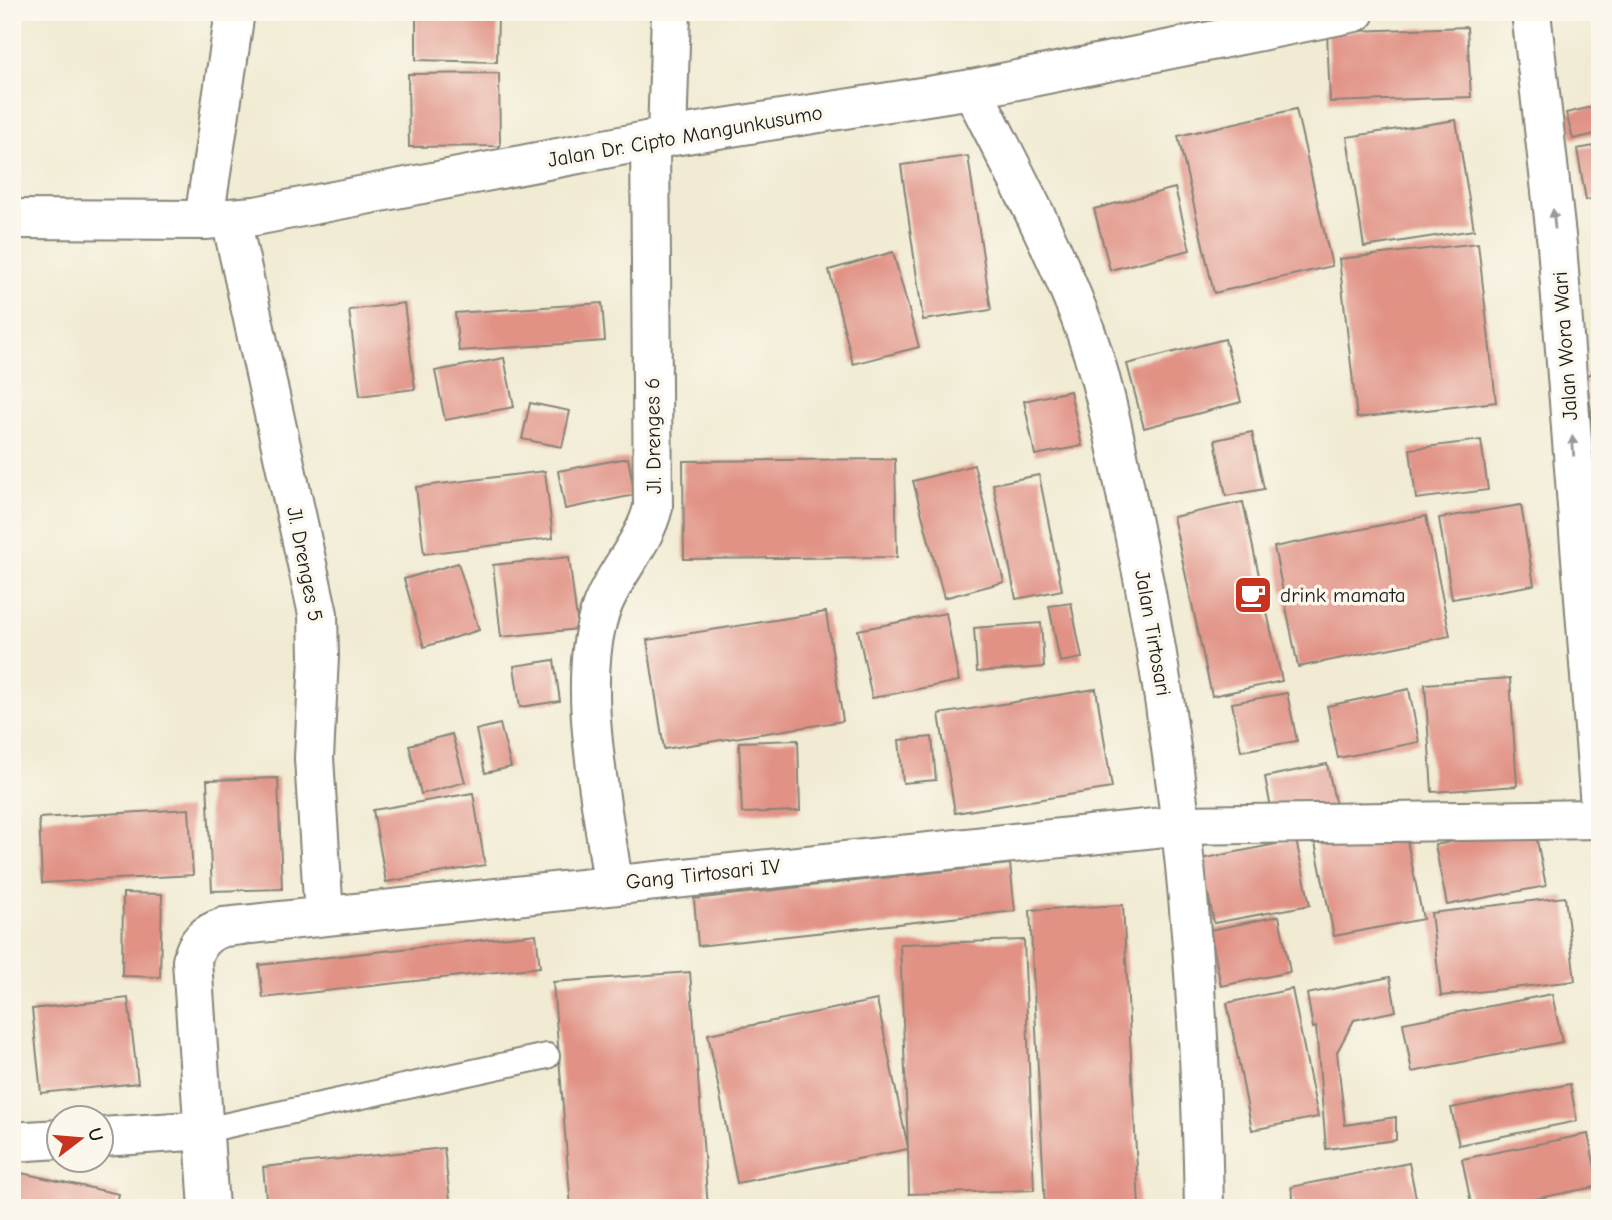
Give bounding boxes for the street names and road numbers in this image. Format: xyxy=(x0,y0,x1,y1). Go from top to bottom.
street label: Jalan Dr. Cipto Mangunkusumo xyxy=(546,100,824,172)
street label: Jalan Wora Wari xyxy=(1548,271,1582,421)
street label: Jl. Drenges 6 xyxy=(640,378,666,494)
street label: Jl. Drenges 5 xyxy=(282,505,328,623)
street label: Jalan Tirtosari xyxy=(1130,568,1176,698)
street label: Gang Tirtosari IV xyxy=(625,854,782,894)

